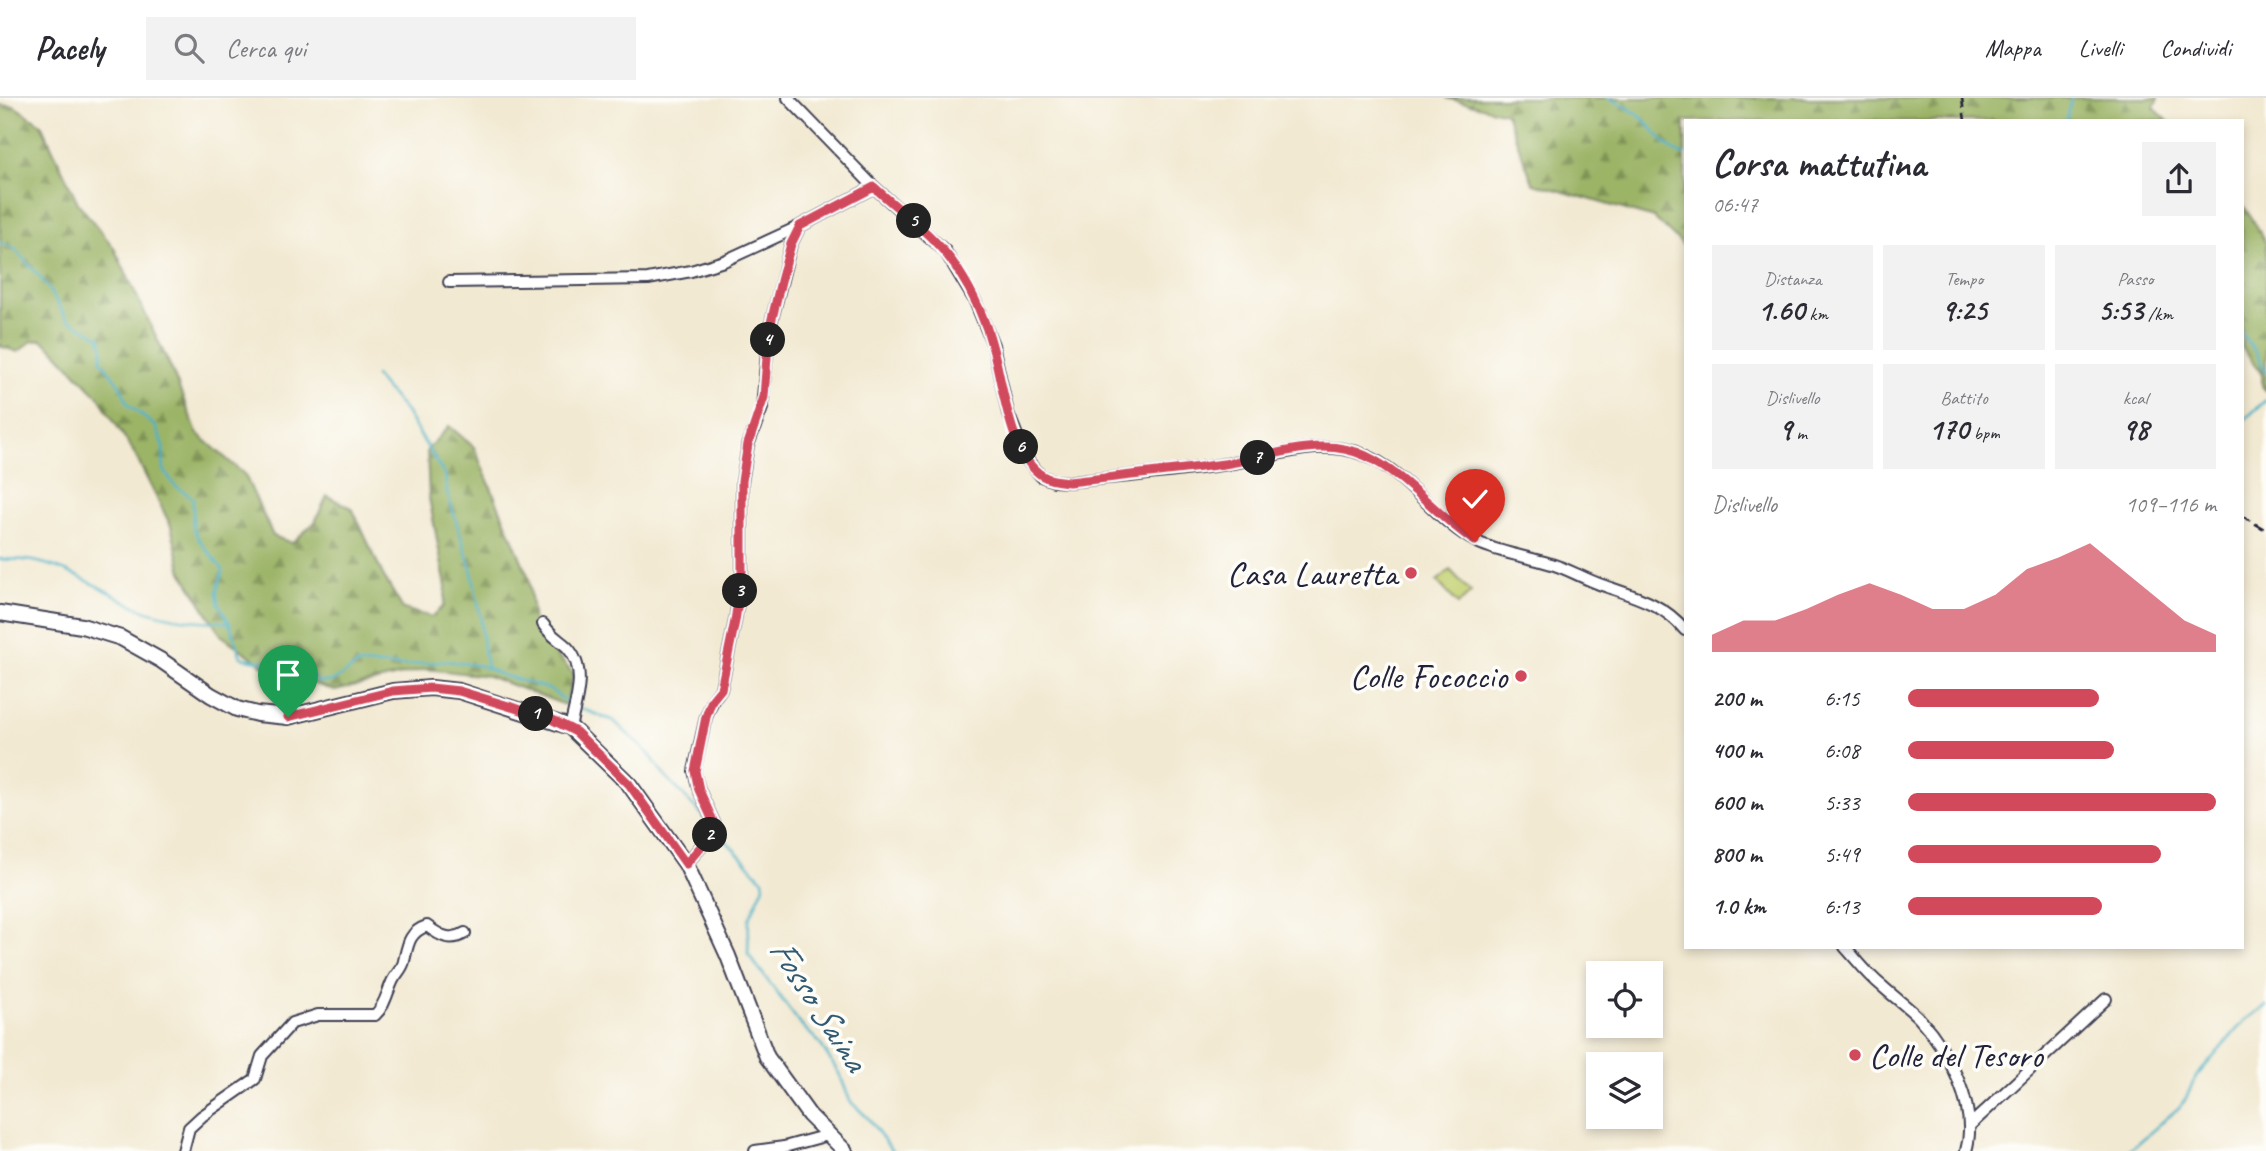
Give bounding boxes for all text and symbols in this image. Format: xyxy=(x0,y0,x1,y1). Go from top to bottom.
search box xyxy=(146,17,636,80)
text: Pacely xyxy=(35,27,104,69)
icon: search xyxy=(170,29,208,67)
text: Cerca qui xyxy=(226,32,306,65)
text: Mappa xyxy=(1985,33,2041,63)
text: Livelli xyxy=(2079,33,2122,63)
text: Condividi xyxy=(2160,33,2231,63)
text: Corsa mattutina xyxy=(1712,140,1926,187)
button: share xyxy=(2142,142,2216,216)
text: 06:47 xyxy=(1712,190,1758,219)
pin: 5 xyxy=(897,204,932,238)
text: 5 xyxy=(909,208,918,232)
text: Distanza xyxy=(1764,267,1821,291)
text: Tempo xyxy=(1945,267,1983,291)
text: Passo xyxy=(2117,267,2153,291)
text: 1.60 xyxy=(1758,291,1805,329)
text: 9:25 xyxy=(1941,291,1987,329)
text: 5:53 xyxy=(2098,291,2143,329)
text: km xyxy=(1805,302,1828,326)
text: /km xyxy=(2143,302,2173,326)
pin: 4 xyxy=(750,322,786,358)
text: 4 xyxy=(763,327,772,351)
text: Dislivello xyxy=(1766,386,1819,410)
text: Battito xyxy=(1940,386,1988,410)
text: kcal xyxy=(2123,386,2148,410)
text: 9 xyxy=(1778,410,1792,448)
text: 170 xyxy=(1928,410,1969,448)
text: 98 xyxy=(2122,410,2149,448)
text: m xyxy=(1792,421,1807,445)
text: bpm xyxy=(1969,421,2000,445)
pin: 6 xyxy=(1004,430,1038,464)
text: 6 xyxy=(1016,434,1025,458)
pin: 7 xyxy=(1240,440,1276,476)
text: 7 xyxy=(1253,445,1262,469)
pin xyxy=(1445,469,1505,541)
icon: check xyxy=(1456,480,1494,518)
text: Dislivello xyxy=(1712,490,1777,519)
text: 109–116 m xyxy=(2125,490,2216,519)
place label: Casa Lauretta xyxy=(1227,551,1400,596)
marker: Casa Lauretta xyxy=(1403,565,1419,581)
pin: 3 xyxy=(722,574,758,608)
text: 3 xyxy=(735,578,744,602)
pin xyxy=(258,645,318,717)
place label: Colle Fococcio xyxy=(1350,654,1509,699)
icon: arrive xyxy=(269,656,307,694)
marker: Colle Fococcio xyxy=(1513,668,1529,684)
text: 200 m xyxy=(1712,684,1762,713)
text: 6:15 xyxy=(1824,684,1860,713)
pin: 1 xyxy=(518,696,554,732)
text: 1 xyxy=(531,701,540,725)
text: 400 m xyxy=(1712,736,1762,765)
text: 6:08 xyxy=(1824,736,1860,765)
text: 600 m xyxy=(1712,788,1762,817)
text: 5:33 xyxy=(1824,788,1860,817)
pin: 2 xyxy=(692,818,728,852)
text: 2 xyxy=(705,822,714,846)
text: 800 m xyxy=(1712,840,1762,869)
text: 5:49 xyxy=(1824,840,1860,869)
text: 1.0 km xyxy=(1712,892,1766,921)
text: 6:13 xyxy=(1824,892,1860,921)
water label: Fosso Saina xyxy=(759,929,881,1081)
map controls xyxy=(1586,961,1663,1129)
button: locate xyxy=(1586,961,1663,1038)
place label: Colle del Tesoro xyxy=(1869,1033,2044,1078)
marker: Colle del Tesoro xyxy=(1847,1047,1863,1063)
button: layers xyxy=(1586,1052,1663,1129)

